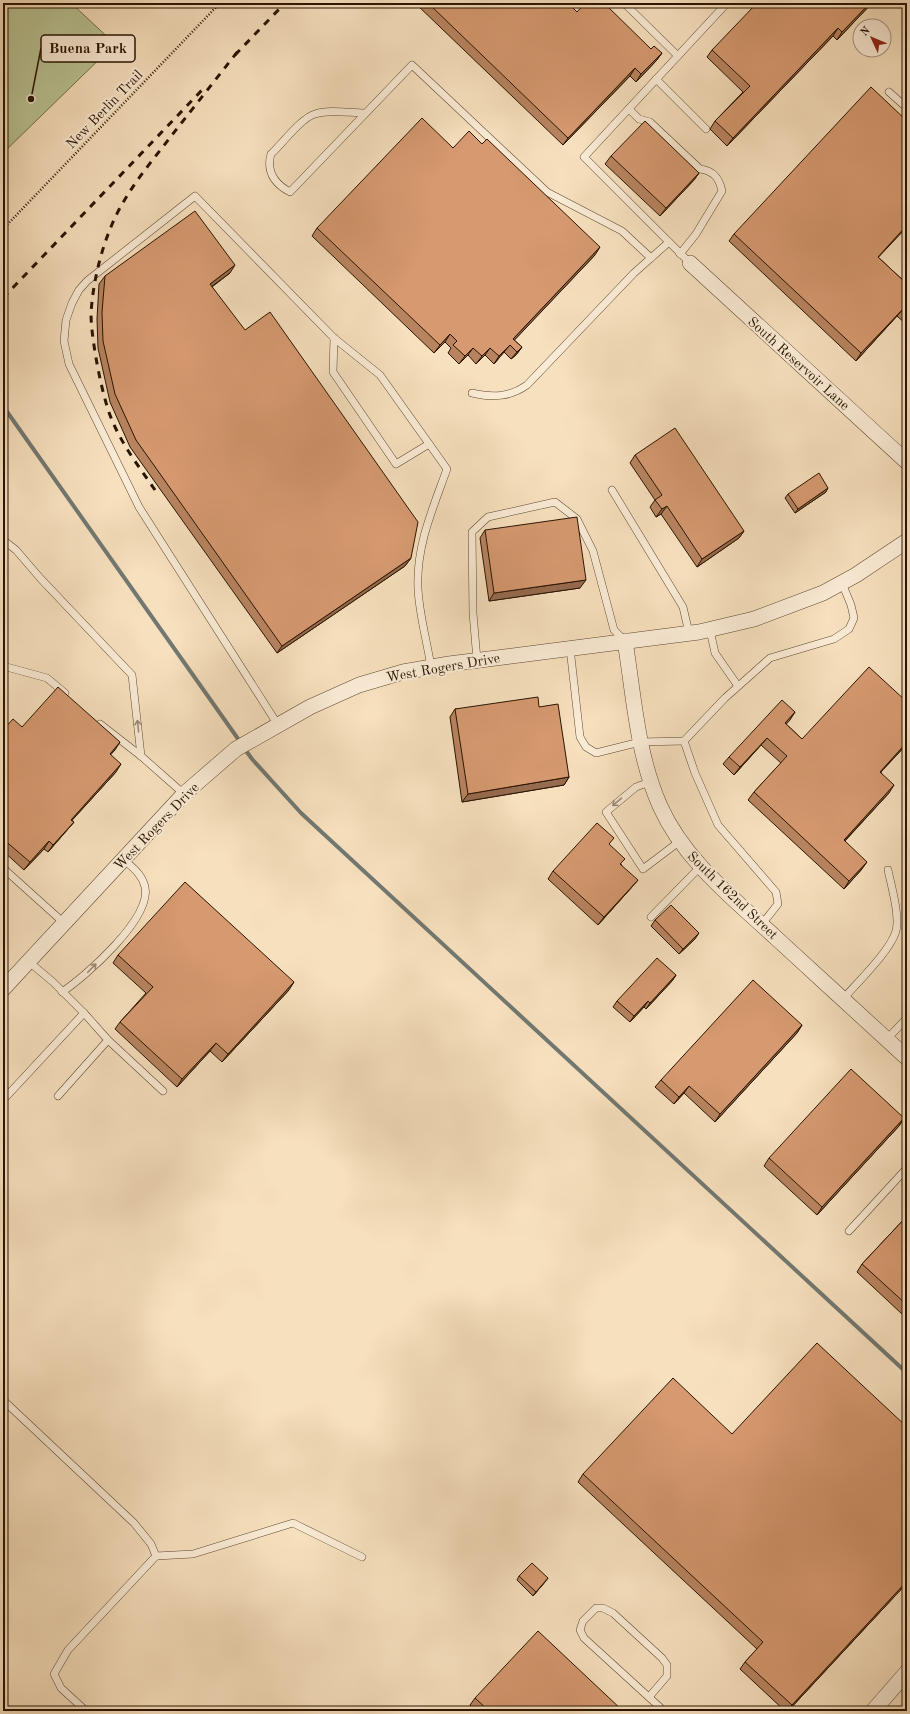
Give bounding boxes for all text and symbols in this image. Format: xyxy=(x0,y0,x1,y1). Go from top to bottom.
north arrow xyxy=(852,18,892,58)
text: N xyxy=(859,25,873,39)
callout: Buena Park xyxy=(41,35,135,62)
text: Buena Park xyxy=(49,42,128,57)
street label: New Berlin Trail xyxy=(64,68,146,152)
street label: South Reservoir Lane xyxy=(745,314,852,413)
street label: West Rogers Drive xyxy=(385,651,501,685)
one-way arrow xyxy=(135,720,142,733)
street label: West Rogers Drive xyxy=(112,780,202,873)
one-way arrow xyxy=(612,797,623,806)
street label: South 162nd Street xyxy=(684,849,780,942)
one-way arrow xyxy=(87,963,97,973)

